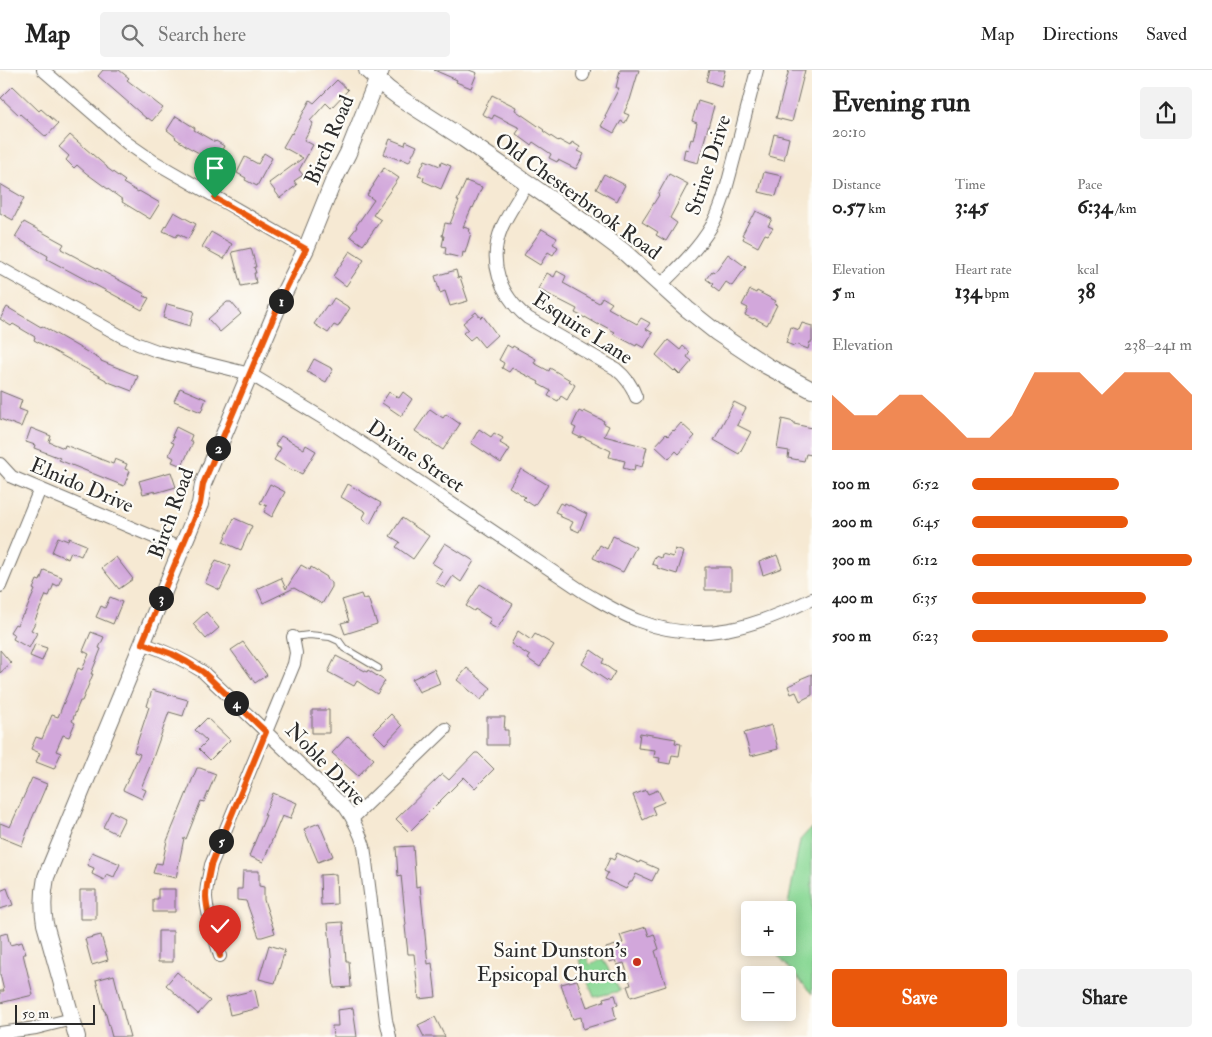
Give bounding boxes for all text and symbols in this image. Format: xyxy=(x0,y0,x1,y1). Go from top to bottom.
search box xyxy=(100,12,450,57)
text: Map xyxy=(25,19,70,50)
icon: search xyxy=(118,21,146,49)
text: Search here xyxy=(158,23,246,47)
text: Map xyxy=(981,23,1014,46)
text: Directions xyxy=(1042,23,1118,46)
text: Saved xyxy=(1146,23,1187,46)
text: Evening run xyxy=(832,85,970,120)
button: share xyxy=(1140,87,1192,139)
street label: Birch Road xyxy=(299,91,361,189)
street label: Strine Drive xyxy=(680,111,737,219)
text: 20:10 xyxy=(832,122,866,142)
street label: Old Chesterbrook Road xyxy=(489,127,667,266)
pin xyxy=(194,147,236,198)
icon: arrive xyxy=(201,154,229,182)
text: Distance xyxy=(832,176,881,193)
text: Time xyxy=(955,176,985,193)
text: Pace xyxy=(1077,176,1102,193)
text: 0.57 xyxy=(832,193,865,220)
text: 3:45 xyxy=(955,193,988,220)
text: 6:34 xyxy=(1077,193,1112,220)
text: km xyxy=(865,200,886,217)
text: /km xyxy=(1112,200,1137,217)
text: Elevation xyxy=(832,261,885,278)
text: Heart rate xyxy=(955,261,1012,278)
text: kcal xyxy=(1077,261,1099,278)
text: 5 xyxy=(832,278,841,305)
text: 134 xyxy=(955,278,981,305)
text: 38 xyxy=(1077,278,1095,305)
text: m xyxy=(841,285,855,302)
text: bpm xyxy=(981,285,1009,302)
street label: Esquire Lane xyxy=(527,286,638,371)
pin: 1 xyxy=(268,288,294,314)
text: 1 xyxy=(279,293,284,310)
text: Elevation xyxy=(832,335,893,355)
text: 238–241 m xyxy=(1124,335,1192,355)
street label: Divine Street xyxy=(362,414,470,499)
pin: 2 xyxy=(206,436,230,460)
text: 2 xyxy=(215,440,222,457)
street label: Elnido Drive xyxy=(26,452,138,519)
street label: Birch Road xyxy=(143,463,201,562)
text: 100 m xyxy=(832,474,870,494)
text: 6:52 xyxy=(912,474,939,494)
text: 200 m xyxy=(832,512,872,532)
text: 6:45 xyxy=(912,512,940,532)
text: 300 m xyxy=(832,550,870,570)
text: 6:12 xyxy=(912,550,938,570)
pin: 3 xyxy=(148,586,174,610)
text: 400 m xyxy=(832,588,873,608)
text: 6:35 xyxy=(912,588,937,608)
text: 3 xyxy=(159,590,164,607)
text: 500 m xyxy=(832,626,871,646)
text: 6:23 xyxy=(912,626,938,646)
pin: 4 xyxy=(224,690,248,716)
text: 4 xyxy=(233,695,240,712)
street label: Noble Drive xyxy=(279,717,372,812)
pin: 5 xyxy=(208,828,234,854)
text: 5 xyxy=(218,833,225,850)
map controls xyxy=(741,901,796,1021)
button: + xyxy=(741,901,796,956)
pin xyxy=(199,905,241,956)
icon: check xyxy=(206,912,234,940)
place label: Saint Dunston's Epsicopal Church xyxy=(477,937,627,988)
marker: Saint Dunston's Epsicopal Church xyxy=(631,956,643,968)
button: − xyxy=(741,966,796,1021)
button: Save xyxy=(832,969,1007,1027)
button: Share xyxy=(1017,969,1192,1027)
scale bar xyxy=(15,1002,95,1025)
text: 50 m xyxy=(22,1005,49,1022)

